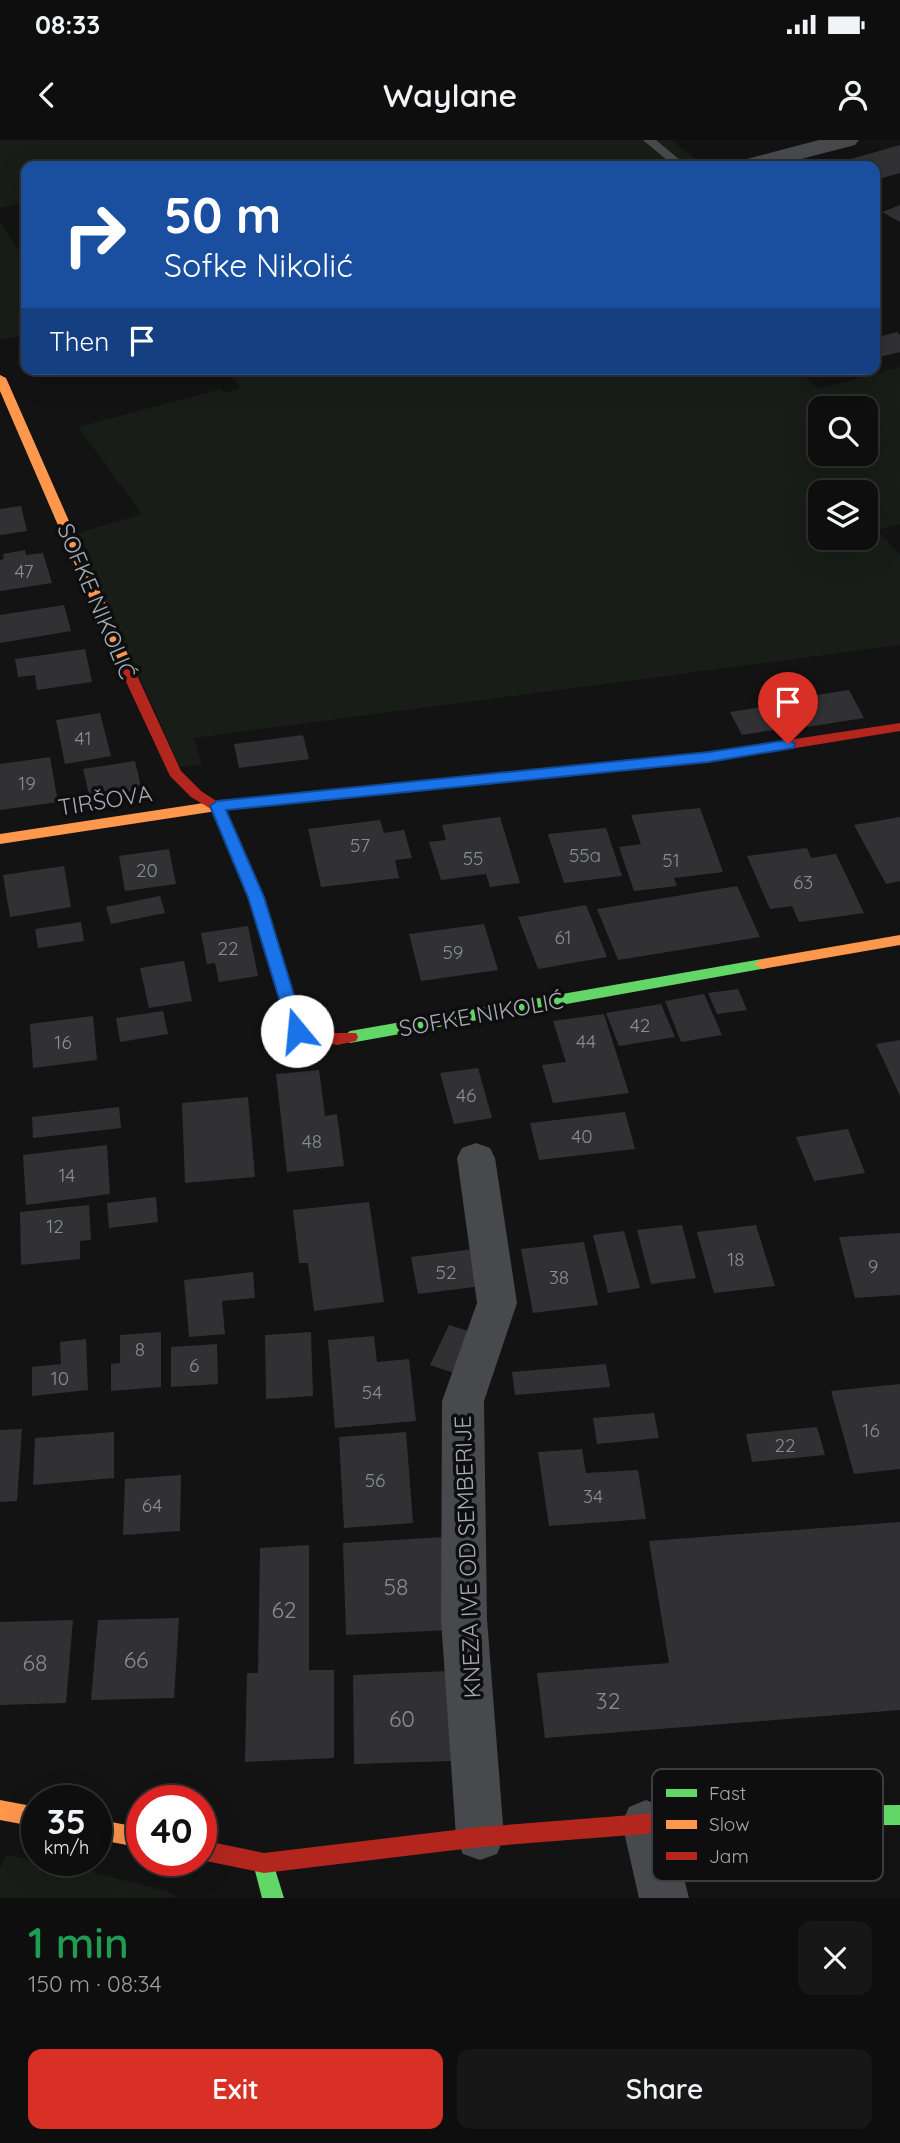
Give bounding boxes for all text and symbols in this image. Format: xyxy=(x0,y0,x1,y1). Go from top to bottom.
text: 08:33 xyxy=(35,8,100,41)
text: Waylane xyxy=(383,75,517,115)
icon: back xyxy=(28,76,66,114)
icon: person xyxy=(834,76,872,114)
text: 50 m xyxy=(164,184,281,245)
icon: right xyxy=(49,189,140,280)
text: Sofke Nikolić xyxy=(164,245,353,285)
icon: arrive xyxy=(123,322,161,360)
text: Then xyxy=(49,325,109,358)
map controls xyxy=(808,396,878,550)
button: search xyxy=(808,396,878,466)
button: layers xyxy=(808,480,878,550)
street label: SOFKE NIKOLIĆ xyxy=(51,519,143,683)
house number: 47 xyxy=(14,559,34,583)
pin xyxy=(758,672,818,744)
icon: arrive xyxy=(769,683,807,721)
house number: 41 xyxy=(75,726,91,750)
house number: 19 xyxy=(18,771,36,795)
street label: TIRŠOVA xyxy=(56,778,154,822)
house number: 57 xyxy=(350,833,370,857)
house number: 55a xyxy=(569,843,601,867)
house number: 55 xyxy=(463,846,483,870)
house number: 51 xyxy=(662,848,680,872)
house number: 20 xyxy=(136,858,158,882)
house number: 63 xyxy=(793,870,813,894)
house number: 61 xyxy=(554,925,572,949)
house number: 22 xyxy=(217,936,239,960)
house number: 59 xyxy=(443,940,463,964)
street label: SOFKE NIKOLIĆ xyxy=(397,985,565,1043)
position arrow xyxy=(260,994,334,1068)
house number: 42 xyxy=(630,1013,650,1037)
house number: 44 xyxy=(576,1029,596,1053)
house number: 16 xyxy=(54,1030,72,1054)
house number: 46 xyxy=(456,1083,476,1107)
house number: 40 xyxy=(571,1124,593,1148)
house number: 48 xyxy=(302,1129,322,1153)
house number: 14 xyxy=(59,1163,75,1187)
house number: 12 xyxy=(46,1214,64,1238)
house number: 18 xyxy=(727,1247,745,1271)
house number: 9 xyxy=(868,1254,878,1278)
house number: 52 xyxy=(436,1260,456,1284)
house number: 38 xyxy=(549,1265,569,1289)
house number: 8 xyxy=(135,1337,145,1361)
house number: 6 xyxy=(189,1353,199,1377)
house number: 10 xyxy=(51,1366,69,1390)
house number: 54 xyxy=(362,1380,382,1404)
street label: KNEZA IVE OD SEMBERIJE xyxy=(448,1415,486,1699)
house number: 16 xyxy=(862,1418,880,1442)
house number: 22 xyxy=(774,1433,796,1457)
house number: 56 xyxy=(365,1468,385,1492)
house number: 34 xyxy=(583,1484,603,1508)
house number: 64 xyxy=(142,1493,162,1517)
house number: 58 xyxy=(384,1572,408,1601)
house number: 62 xyxy=(271,1595,297,1624)
house number: 66 xyxy=(124,1645,148,1674)
house number: 68 xyxy=(23,1648,47,1677)
house number: 32 xyxy=(596,1686,620,1715)
house number: 60 xyxy=(389,1704,415,1733)
legend xyxy=(652,1769,883,1881)
text: Fast xyxy=(709,1781,746,1805)
speed limit sign: 40 xyxy=(126,1785,217,1876)
text: 35 xyxy=(47,1799,86,1843)
text: Slow xyxy=(709,1812,750,1836)
text: km/h xyxy=(44,1836,89,1859)
text: Jam xyxy=(709,1844,749,1868)
text: 1 min xyxy=(28,1916,129,1969)
button: close xyxy=(798,1921,872,1995)
text: 150 m · 08:34 xyxy=(28,1969,162,1998)
button: Exit xyxy=(28,2049,443,2129)
button: Share xyxy=(457,2049,872,2129)

